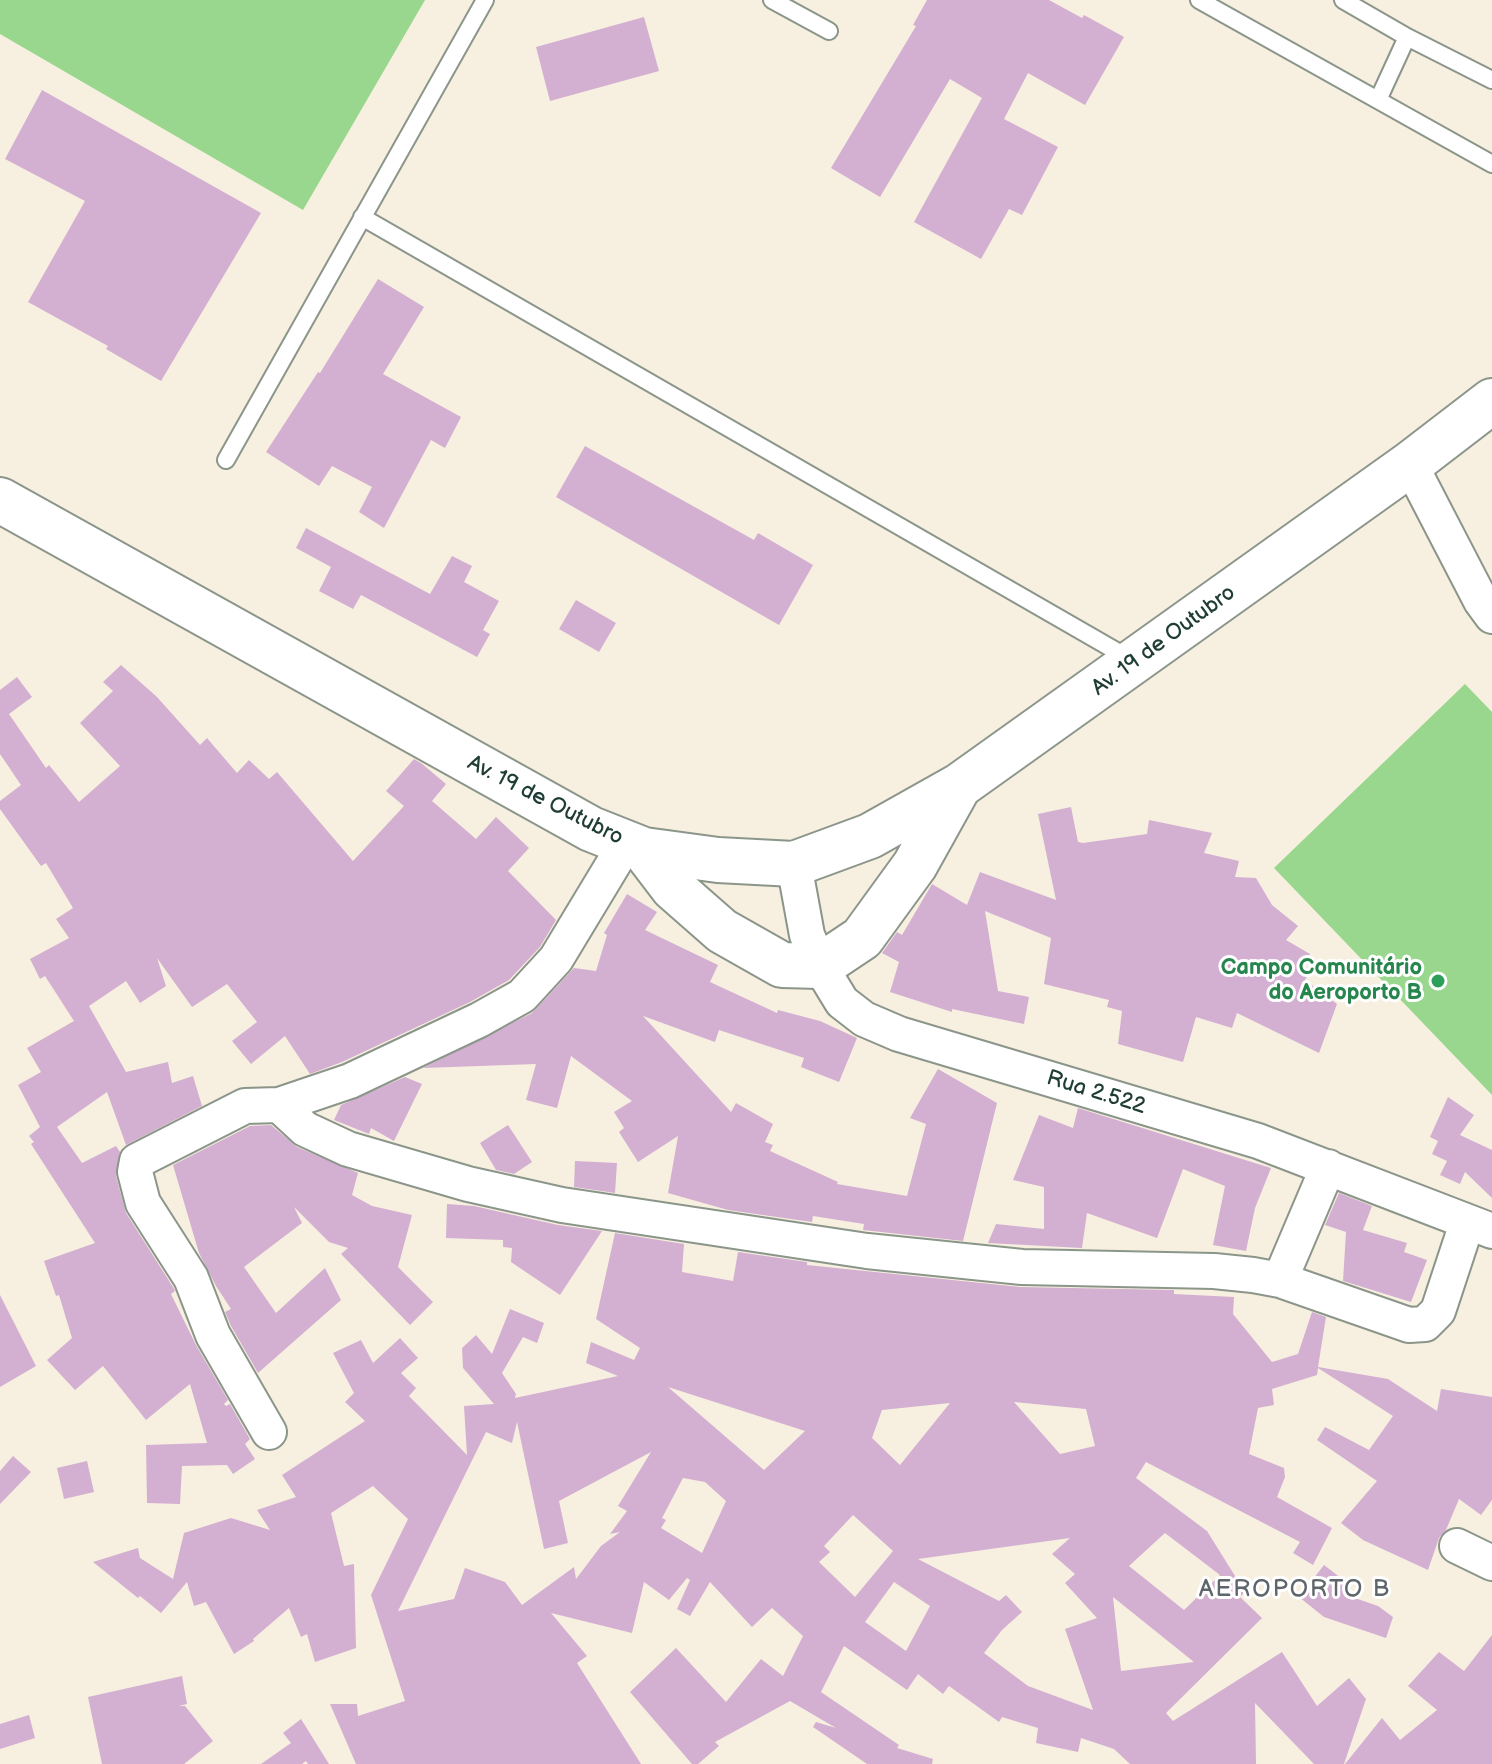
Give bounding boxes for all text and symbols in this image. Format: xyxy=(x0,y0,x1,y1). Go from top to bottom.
street label: Av. 19 de Outubro xyxy=(1087,580,1241,702)
street label: Av. 19 de Outubro xyxy=(463,750,627,852)
place label: Campo Comunitário do Aeroporto B xyxy=(1221,955,1422,1006)
marker: Campo Comunitário do Aeroporto B xyxy=(1429,972,1447,990)
street label: Rua 2.522 xyxy=(1043,1065,1149,1121)
district label: AEROPORTO B xyxy=(1199,1576,1391,1604)

